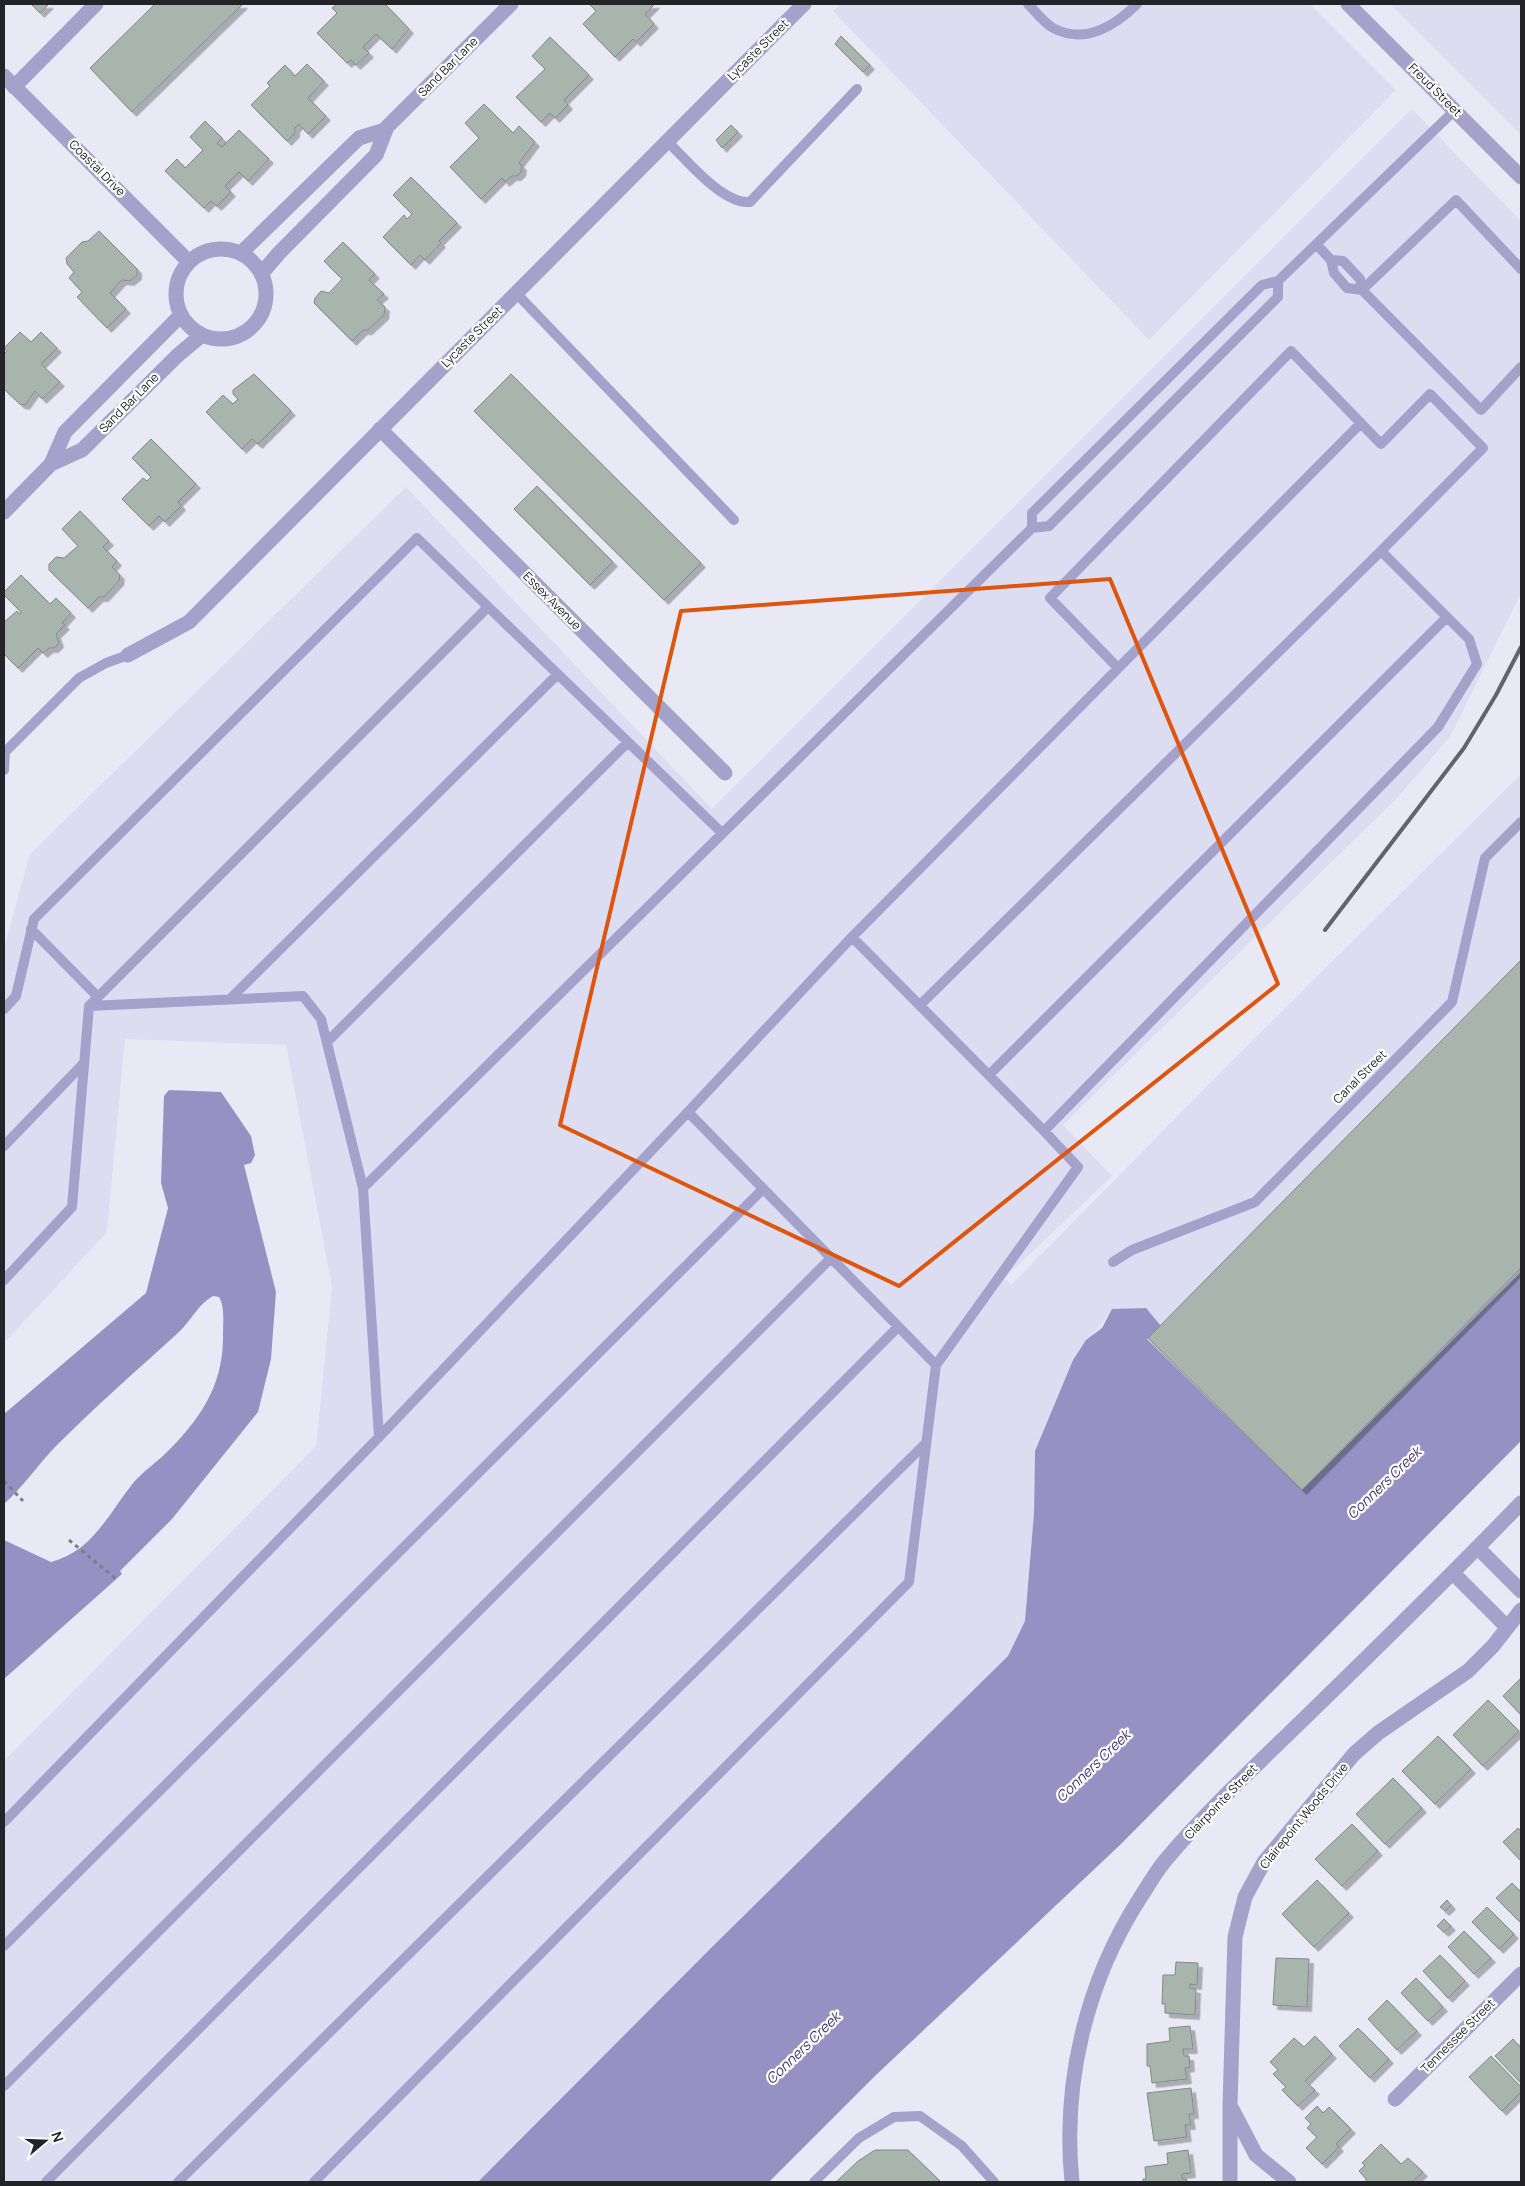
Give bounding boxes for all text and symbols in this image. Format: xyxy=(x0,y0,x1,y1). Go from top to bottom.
street label: Lycaste Street xyxy=(723,15,792,84)
street label: Sand Bar Lane xyxy=(414,33,481,100)
street label: Freud Street xyxy=(1405,59,1466,120)
street label: Coastal Drive xyxy=(65,136,129,200)
street label: Lycaste Street xyxy=(437,302,506,371)
street label: Sand Bar Lane xyxy=(95,369,162,436)
street label: Essex Avenue xyxy=(519,568,585,634)
street label: Canal Street xyxy=(1329,1046,1390,1107)
water label: Conners Creek xyxy=(1342,1441,1426,1523)
water label: Conners Creek xyxy=(1051,1724,1135,1806)
street label: Clairepoint Woods Drive xyxy=(1256,1759,1352,1872)
street label: Clairpointe Street xyxy=(1180,1760,1261,1843)
street label: Tennessee Street xyxy=(1417,1995,1499,2076)
water label: Conners Creek xyxy=(761,2006,845,2088)
north arrow xyxy=(20,2116,70,2166)
text: N xyxy=(47,2129,68,2144)

